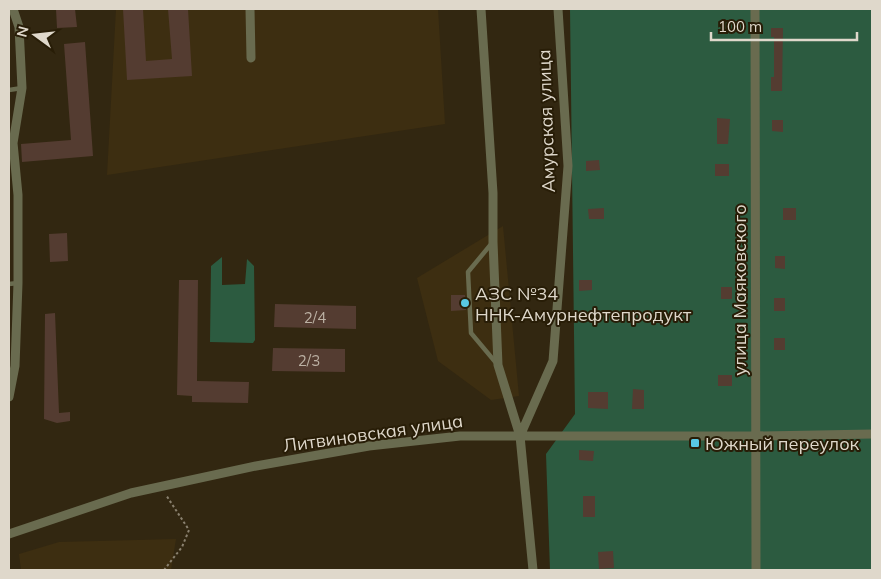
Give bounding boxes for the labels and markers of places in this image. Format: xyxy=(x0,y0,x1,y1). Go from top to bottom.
place label: АЗС №34 ННК-Амурнефтепродукт xyxy=(475,282,692,326)
marker: АЗС №34 ННК-Амурнефтепродукт xyxy=(459,297,471,309)
place label: Южный переулок xyxy=(705,432,860,455)
marker: Южный переулок xyxy=(689,437,701,449)

